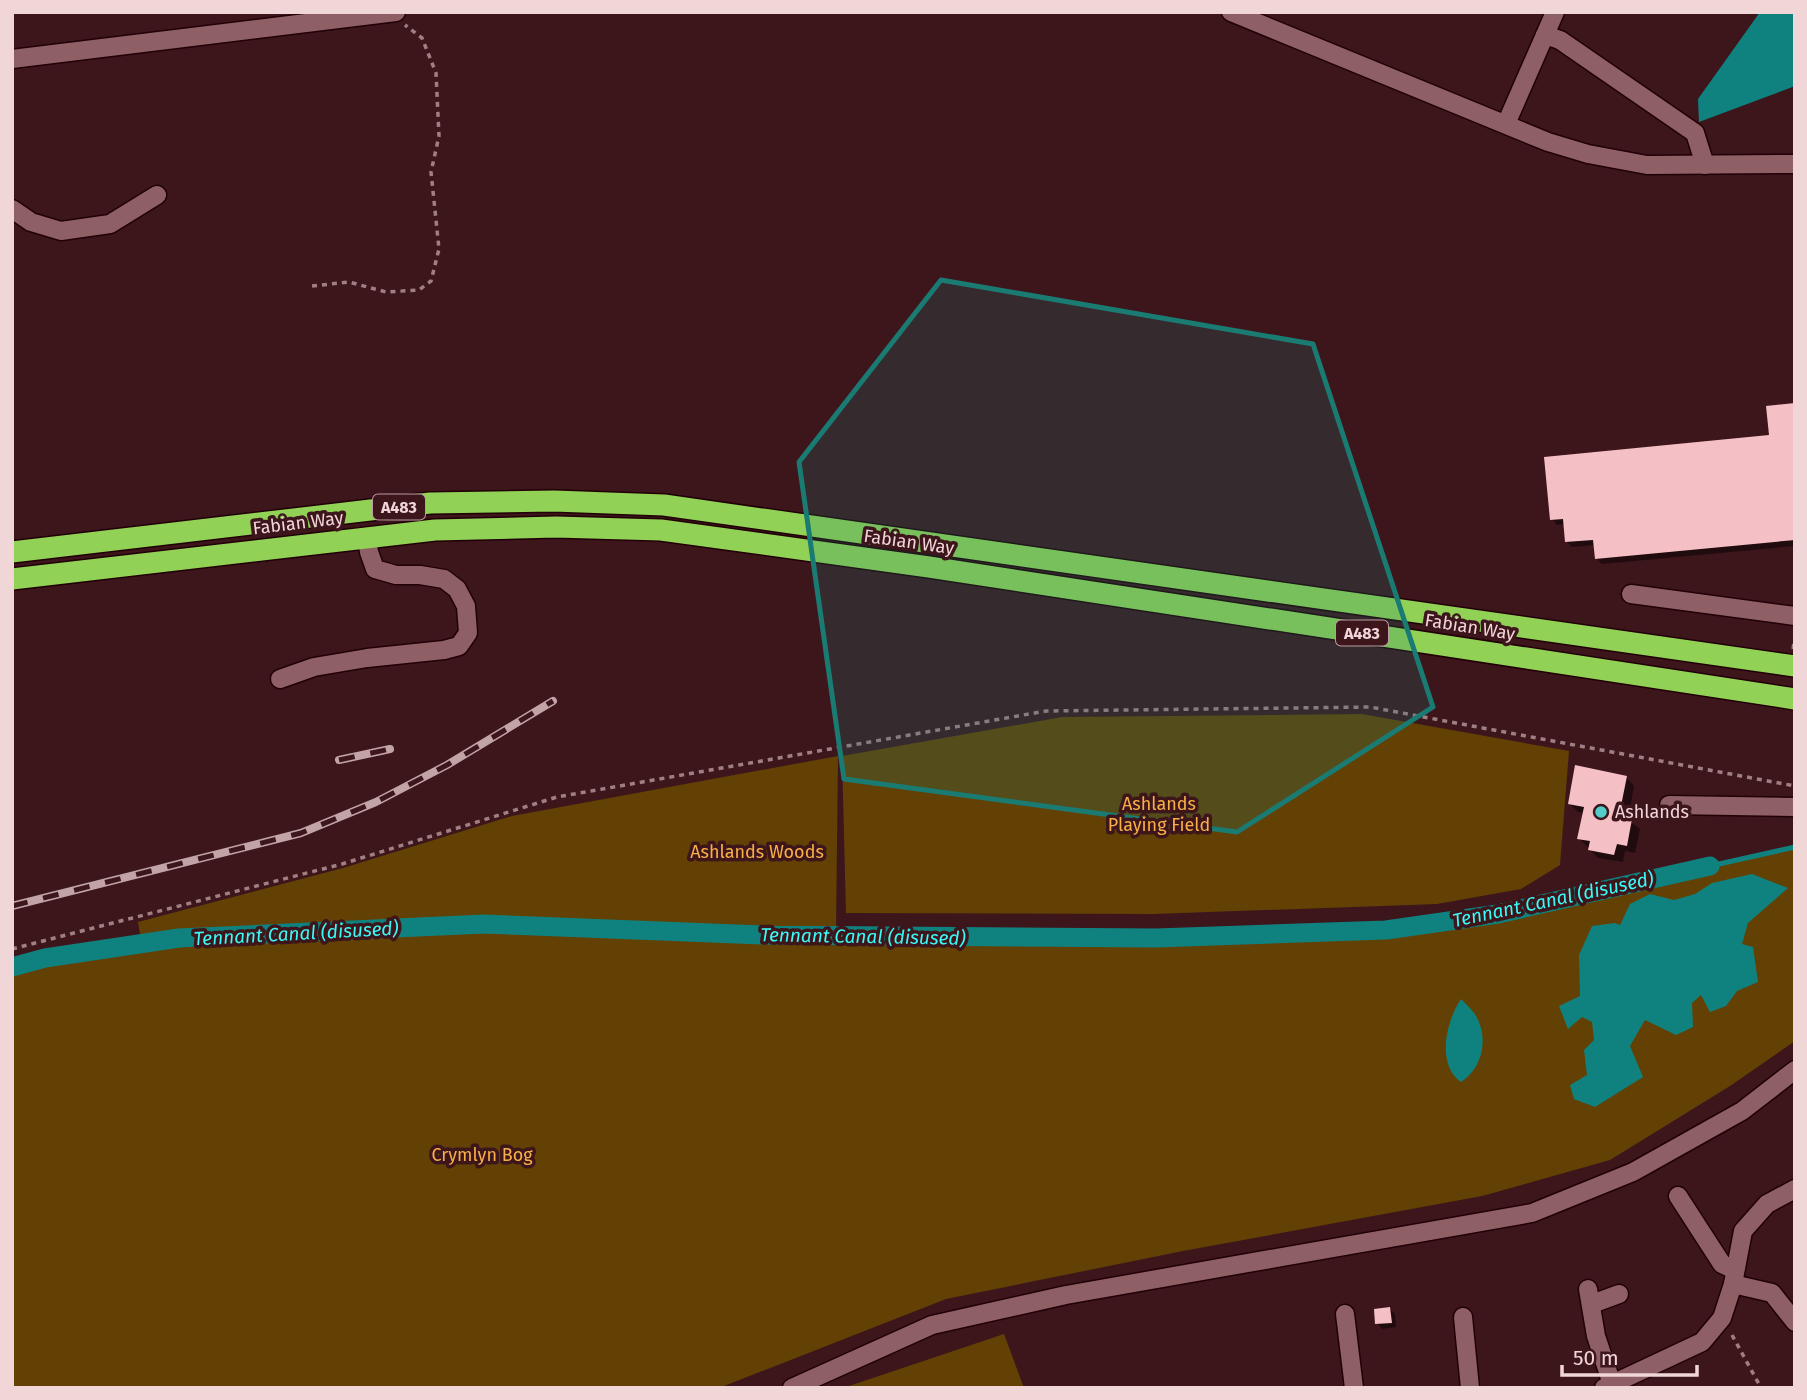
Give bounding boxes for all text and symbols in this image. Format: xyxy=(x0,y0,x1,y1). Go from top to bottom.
road number: A483 xyxy=(373,494,425,520)
street label: Fabian Way xyxy=(251,507,345,539)
street label: Fabian Way xyxy=(862,525,956,559)
street label: Fabian Way xyxy=(1423,609,1517,645)
road number: A483 xyxy=(1336,620,1388,646)
park label: Ashlands Playing Field xyxy=(1108,793,1210,836)
place label: Ashlands xyxy=(1615,801,1689,823)
marker: Ashlands xyxy=(1593,804,1609,820)
park label: Ashlands Woods xyxy=(690,841,824,863)
water label: Tennant Canal (disused) xyxy=(1450,867,1656,932)
water label: Tennant Canal (disused) xyxy=(193,917,399,950)
water label: Tennant Canal (disused) xyxy=(760,923,966,950)
park label: Crymlyn Bog xyxy=(431,1144,533,1166)
scale bar xyxy=(1562,1334,1697,1378)
text: 50 m xyxy=(1573,1345,1619,1371)

